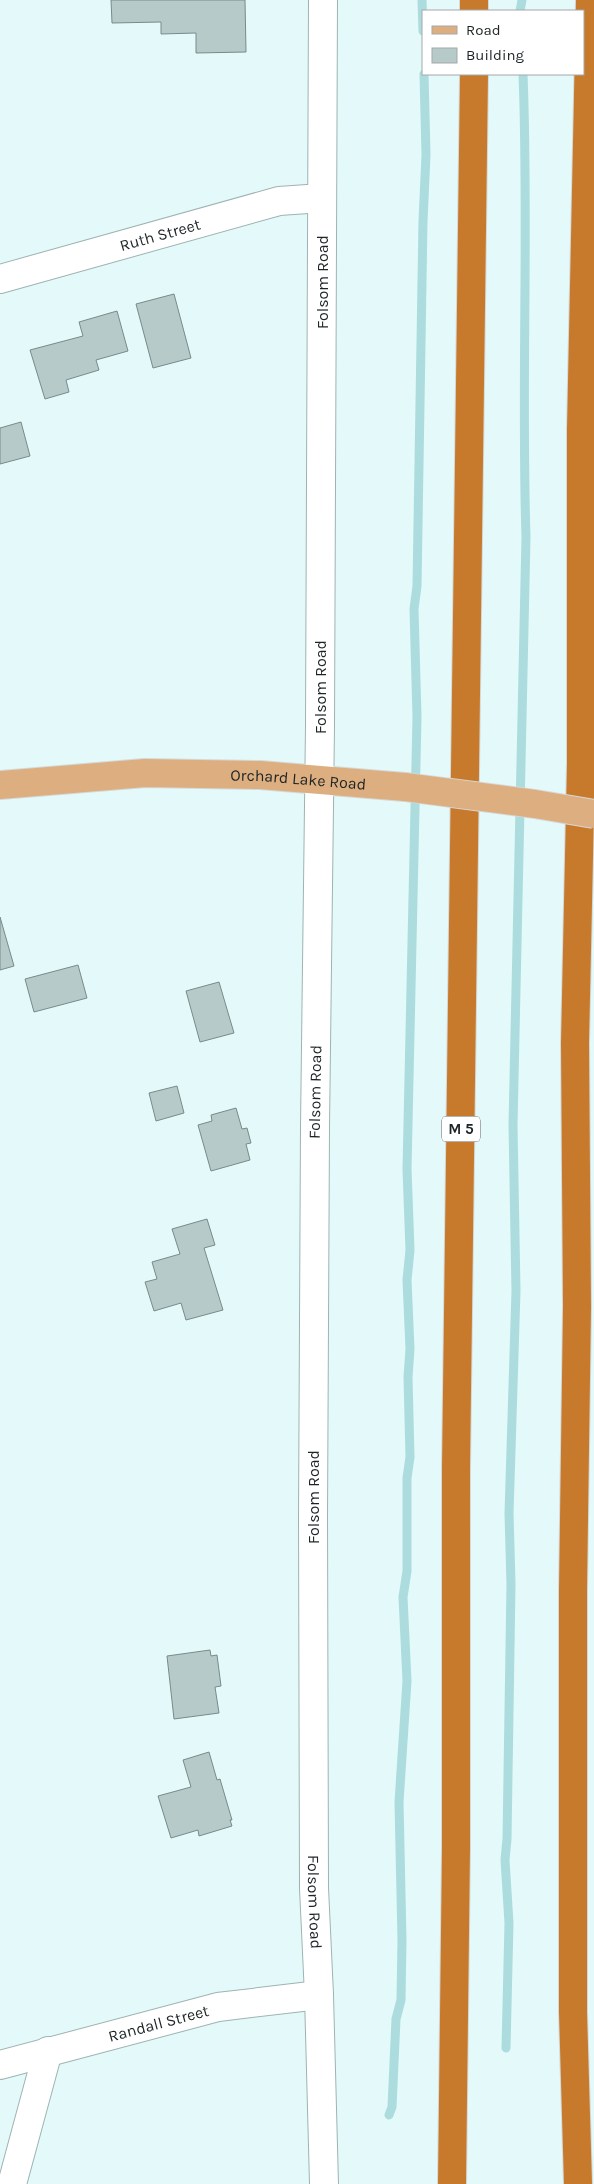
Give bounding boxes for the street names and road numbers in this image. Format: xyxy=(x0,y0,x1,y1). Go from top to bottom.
street label: Ruth Street xyxy=(117,214,202,255)
street label: Folsom Road xyxy=(313,235,332,329)
street label: Folsom Road xyxy=(311,640,330,734)
street label: Orchard Lake Road xyxy=(230,765,367,793)
street label: Folsom Road xyxy=(305,1045,325,1139)
road number: M 5 xyxy=(442,1116,480,1142)
street label: Folsom Road xyxy=(304,1450,323,1544)
street label: Folsom Road xyxy=(304,1855,326,1949)
street label: Randall Street xyxy=(106,2000,211,2045)

